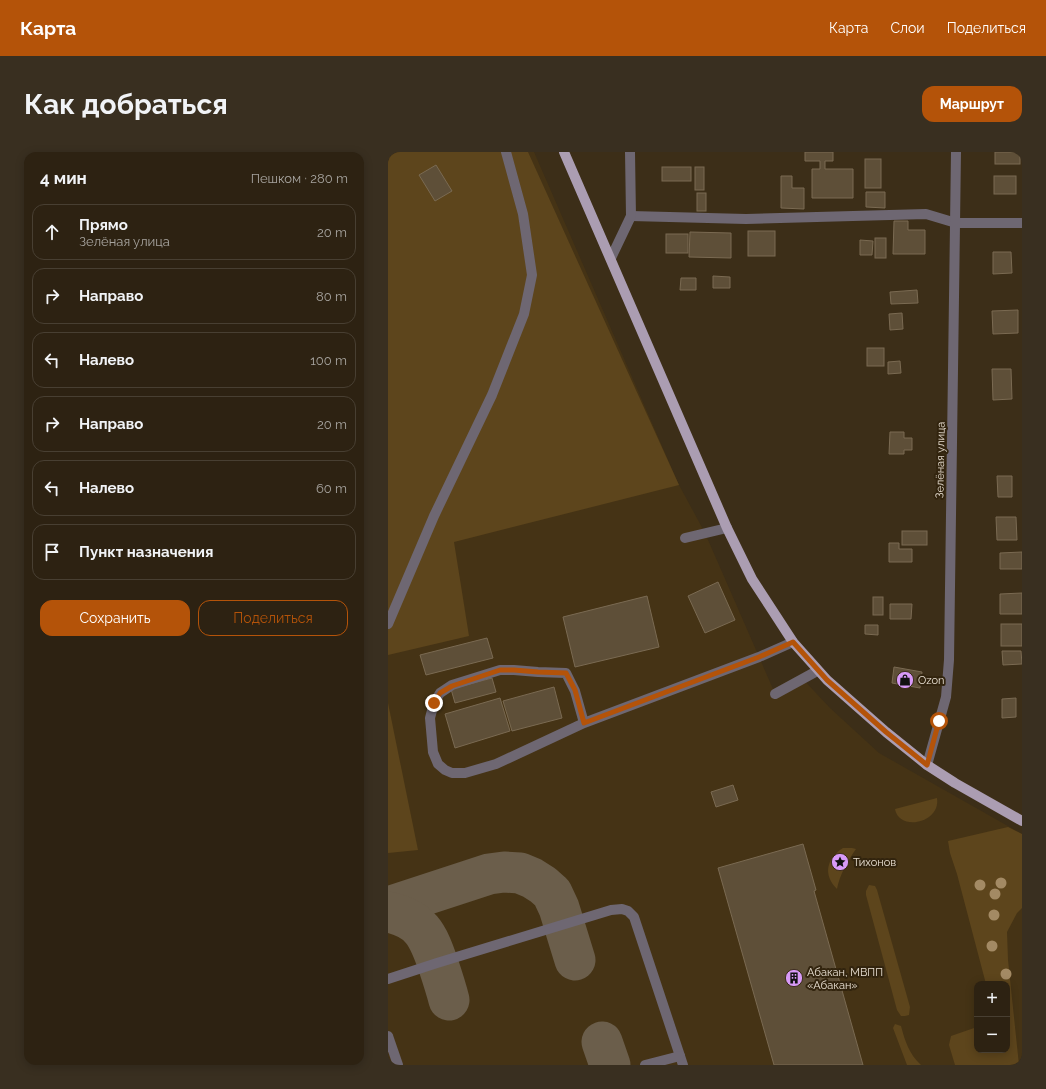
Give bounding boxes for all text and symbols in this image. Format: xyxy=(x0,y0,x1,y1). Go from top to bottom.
text: Карта xyxy=(20,17,76,39)
text: Карта xyxy=(829,20,868,36)
text: Слои xyxy=(890,20,925,36)
text: Поделиться xyxy=(947,20,1026,36)
button: Маршрут xyxy=(922,86,1022,122)
text: Как добраться xyxy=(24,88,228,121)
text: 4 мин xyxy=(40,168,87,188)
text: Пешком · 280 m xyxy=(251,171,348,186)
text: Прямо xyxy=(79,216,128,234)
icon: ahead xyxy=(41,221,63,243)
text: 20 m xyxy=(317,225,347,240)
text: Зелёная улица xyxy=(79,234,170,249)
icon: right xyxy=(41,285,63,307)
text: Направо xyxy=(79,287,143,305)
text: 80 m xyxy=(316,289,347,304)
icon: left xyxy=(41,349,63,371)
text: Налево xyxy=(79,351,134,369)
text: 100 m xyxy=(310,353,347,368)
icon: right xyxy=(41,413,63,435)
text: Направо xyxy=(79,415,143,433)
text: 20 m xyxy=(317,417,347,432)
street label: Зелёная улица xyxy=(933,421,948,499)
icon: left xyxy=(41,477,63,499)
text: Налево xyxy=(79,479,134,497)
text: 60 m xyxy=(316,481,347,496)
icon: arrive xyxy=(41,541,63,563)
text: Пункт назначения xyxy=(79,543,213,561)
button: Сохранить xyxy=(40,600,190,636)
button: Поделиться xyxy=(198,600,348,636)
shop icon: Ozon xyxy=(895,670,915,690)
place label: Ozon xyxy=(918,674,945,687)
route end xyxy=(425,694,443,712)
route start xyxy=(930,712,948,730)
place icon: Тихонов xyxy=(830,852,850,872)
place label: Тихонов xyxy=(853,856,896,869)
place label: Абакан, МВПП «Абакан» xyxy=(807,966,883,992)
building icon: Абакан, МВПП «Абакан» xyxy=(784,968,804,988)
map controls xyxy=(974,981,1010,1053)
button: + xyxy=(974,981,1010,1017)
button: − xyxy=(974,1017,1010,1053)

